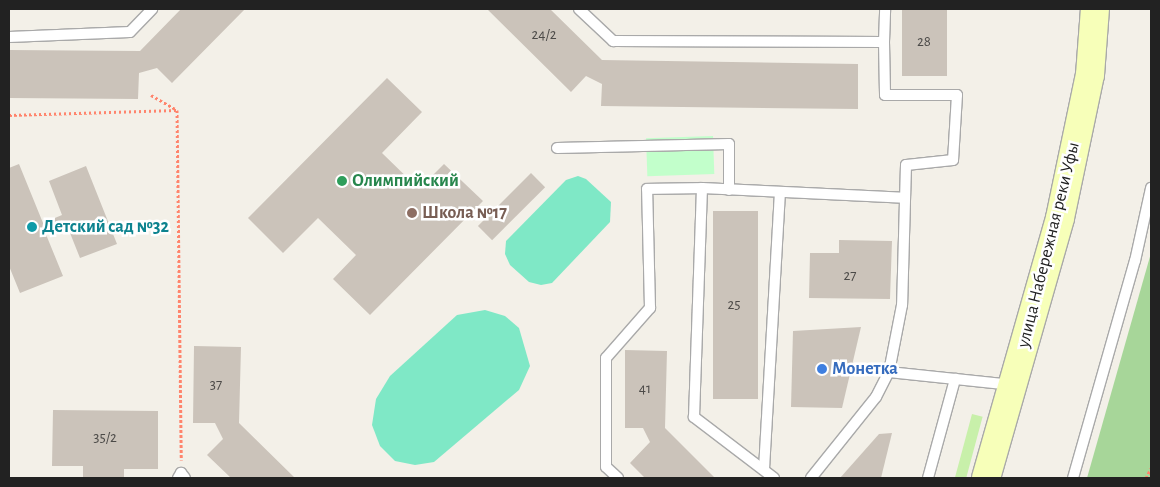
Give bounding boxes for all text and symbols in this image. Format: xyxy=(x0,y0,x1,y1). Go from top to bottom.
house number: 24/2 xyxy=(531,26,557,44)
house number: 28 xyxy=(917,33,931,51)
street label: улица Набережная реки Уфы xyxy=(1013,140,1085,350)
place label: Олимпийский xyxy=(352,170,459,192)
marker: Олимпийский xyxy=(336,175,348,187)
place label: Школа №17 xyxy=(422,202,507,224)
marker: Школа №17 xyxy=(406,207,418,219)
place label: Детский сад №32 xyxy=(42,216,169,238)
marker: Детский сад №32 xyxy=(26,221,38,233)
house number: 27 xyxy=(843,267,857,285)
house number: 25 xyxy=(727,296,741,314)
place label: Монетка xyxy=(832,358,898,380)
marker: Монетка xyxy=(816,363,828,375)
house number: 37 xyxy=(210,376,222,394)
house number: 41 xyxy=(639,380,651,398)
house number: 35/2 xyxy=(93,429,117,447)

